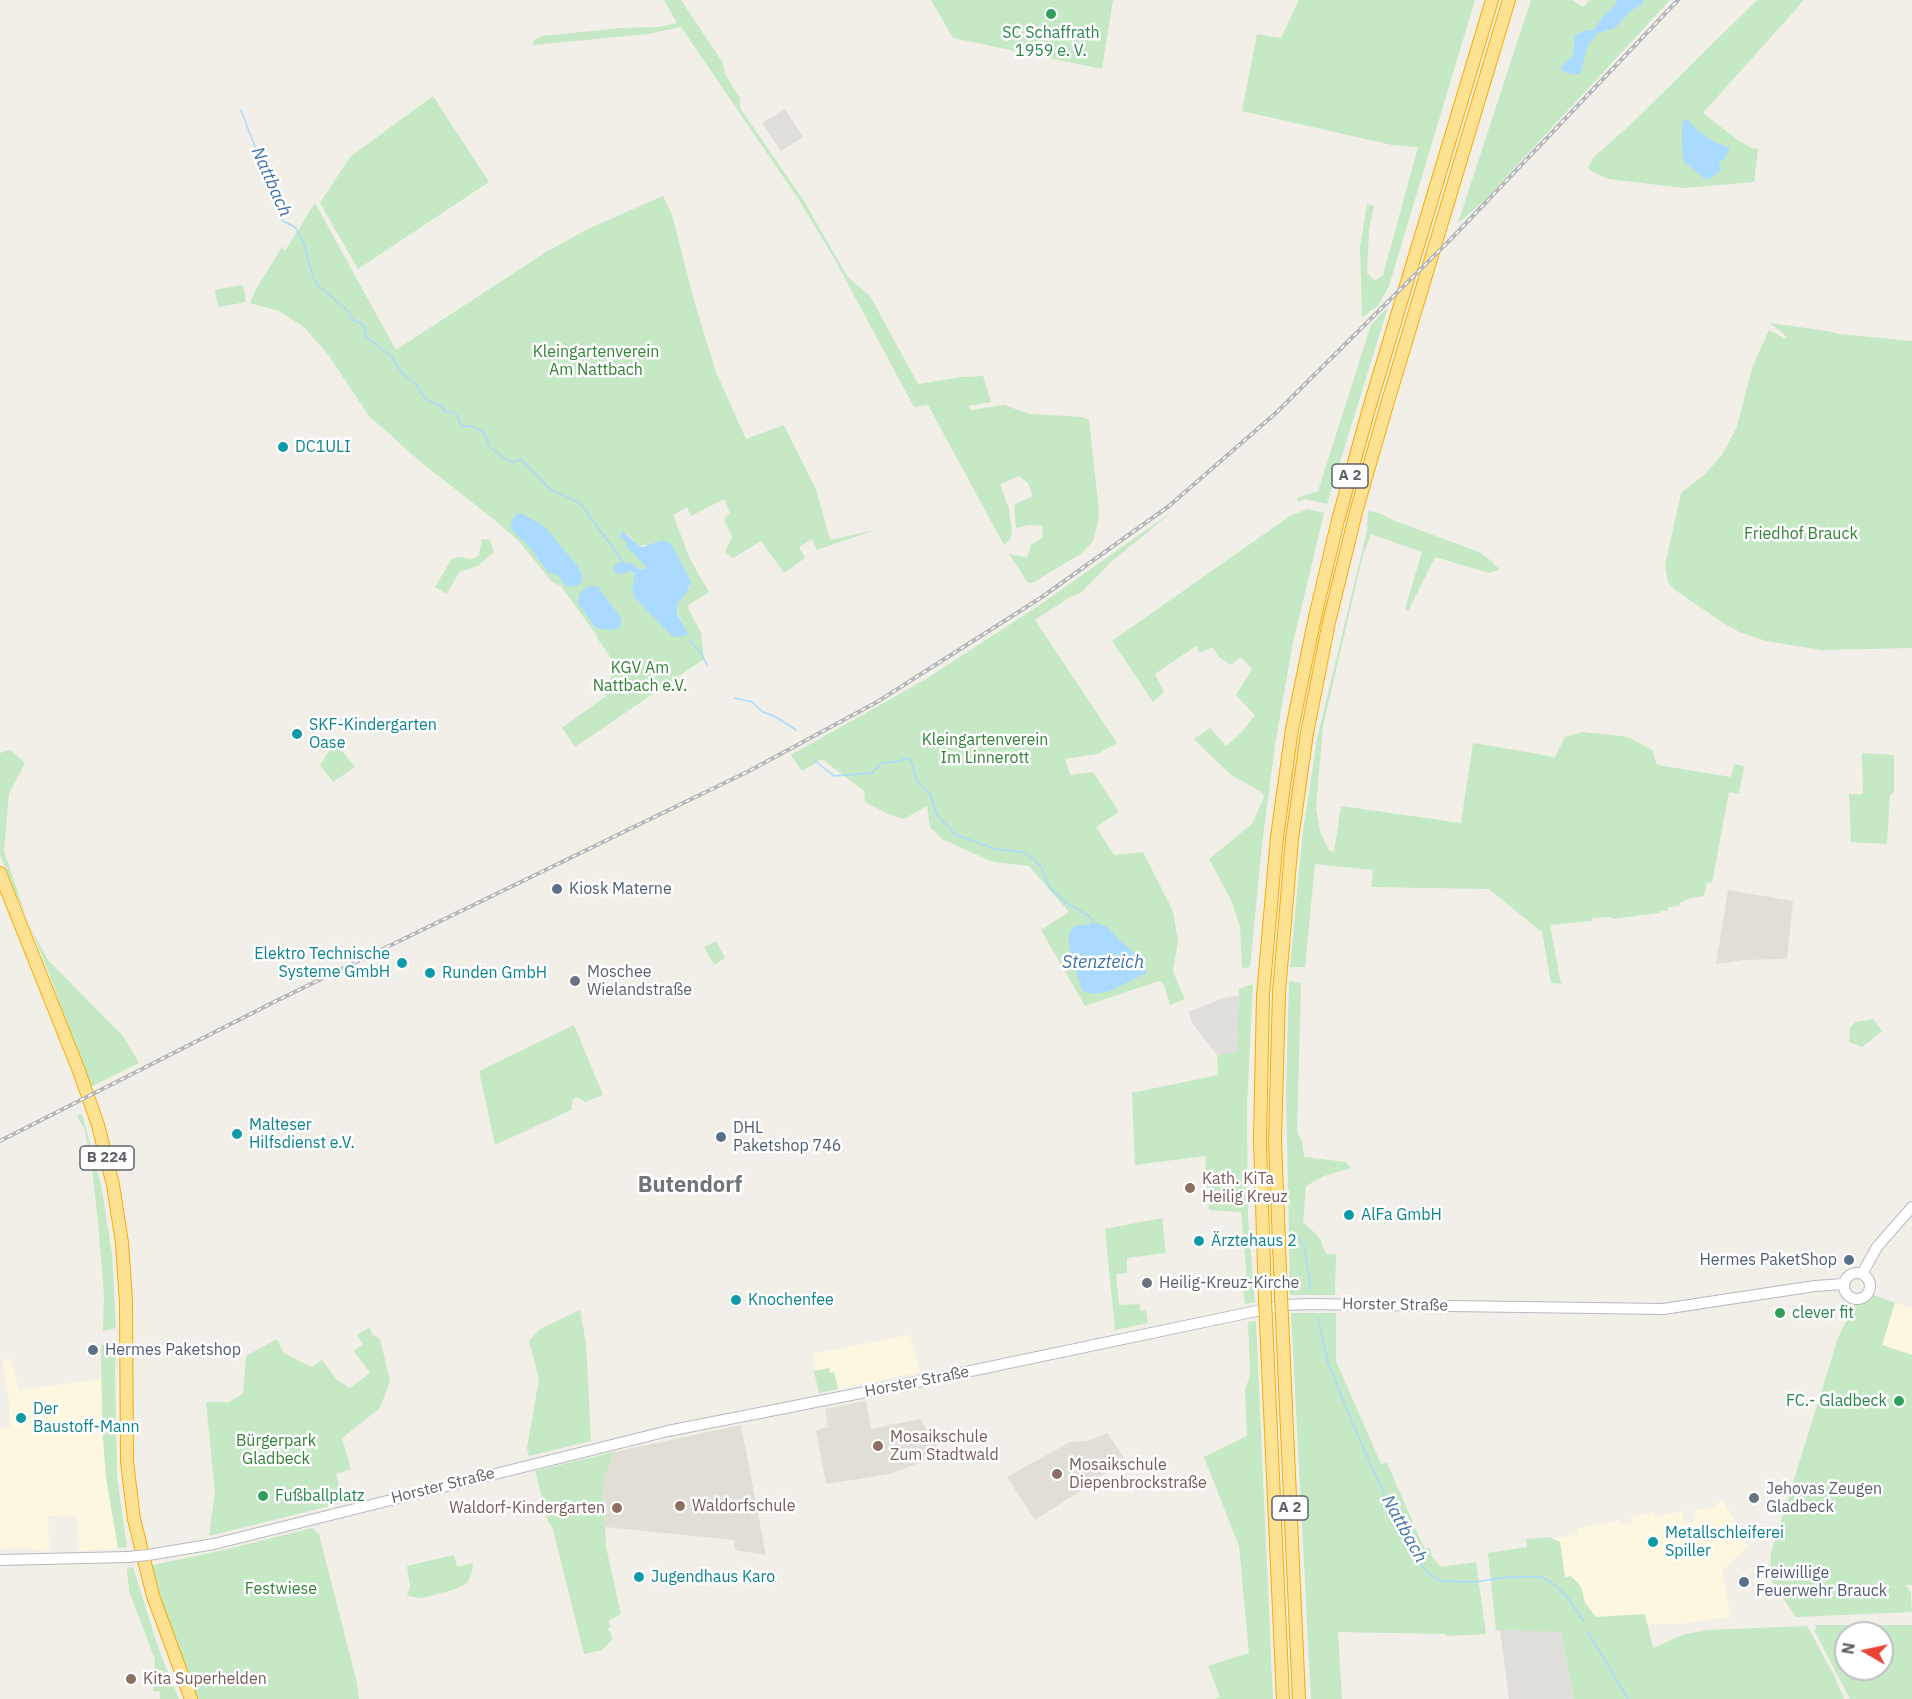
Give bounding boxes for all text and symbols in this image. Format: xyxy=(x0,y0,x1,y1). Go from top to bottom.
marker: SC Schaffrath 1959 e. V. xyxy=(1044,7,1058,21)
place label: SC Schaffrath 1959 e. V. xyxy=(1002,23,1100,61)
water label: Nattbach xyxy=(246,144,296,220)
park label: Kleingartenverein Am Nattbach xyxy=(533,342,659,380)
place label: DC1ULI xyxy=(295,437,351,457)
marker: DC1ULI xyxy=(276,440,290,454)
road number: A 2 xyxy=(1332,464,1368,488)
park label: Friedhof Brauck xyxy=(1744,524,1858,544)
park label: KGV Am Nattbach e.V. xyxy=(593,658,687,696)
place label: SKF-Kindergarten Oase xyxy=(309,715,437,753)
marker: SKF-Kindergarten Oase xyxy=(290,727,304,741)
park label: Kleingartenverein Im Linnerott xyxy=(922,730,1048,768)
place label: Kiosk Materne xyxy=(569,879,672,899)
marker: Kiosk Materne xyxy=(550,882,564,896)
place label: Elektro Technische Systeme GmbH xyxy=(254,944,390,982)
water label: Stenzteich xyxy=(1062,952,1144,974)
marker: Elektro Technische Systeme GmbH xyxy=(395,956,409,970)
place label: Moschee Wielandstraße xyxy=(587,962,692,1000)
place label: Runden GmbH xyxy=(442,963,547,983)
marker: Runden GmbH xyxy=(423,966,437,980)
marker: Moschee Wielandstraße xyxy=(568,974,582,988)
place label: Malteser Hilfsdienst e.V. xyxy=(249,1115,355,1153)
place label: DHL Paketshop 746 xyxy=(733,1118,841,1156)
marker: Malteser Hilfsdienst e.V. xyxy=(230,1127,244,1141)
marker: DHL Paketshop 746 xyxy=(714,1130,728,1144)
road number: B 224 xyxy=(80,1146,134,1170)
place label: Kath. KiTa Heilig Kreuz xyxy=(1202,1169,1288,1207)
district label: Butendorf xyxy=(638,1173,742,1199)
marker: Kath. KiTa Heilig Kreuz xyxy=(1183,1181,1197,1195)
place label: AlFa GmbH xyxy=(1361,1205,1442,1225)
marker: AlFa GmbH xyxy=(1342,1208,1356,1222)
place label: Ärztehaus 2 xyxy=(1211,1231,1297,1251)
marker: Ärztehaus 2 xyxy=(1192,1234,1206,1248)
place label: Hermes PaketShop xyxy=(1699,1250,1837,1270)
marker: Hermes PaketShop xyxy=(1842,1253,1856,1267)
place label: Heilig-Kreuz-Kirche xyxy=(1159,1273,1299,1293)
marker: Heilig-Kreuz-Kirche xyxy=(1140,1276,1154,1290)
place label: Knochenfee xyxy=(748,1290,834,1310)
marker: Knochenfee xyxy=(729,1293,743,1307)
street label: Horster Straße xyxy=(1342,1294,1448,1316)
place label: clever fit xyxy=(1792,1303,1854,1323)
marker: clever fit xyxy=(1773,1306,1787,1320)
place label: Hermes Paketshop xyxy=(105,1340,241,1360)
marker: Hermes Paketshop xyxy=(86,1343,100,1357)
street label: Horster Straße xyxy=(863,1362,971,1402)
place label: FC.- Gladbeck xyxy=(1786,1391,1887,1411)
marker: FC.- Gladbeck xyxy=(1892,1394,1906,1408)
place label: Der Baustoff-Mann xyxy=(33,1399,140,1437)
marker: Der Baustoff-Mann xyxy=(14,1411,28,1425)
place label: Mosaikschule Zum Stadtwald xyxy=(890,1427,999,1465)
park label: Bürgerpark Gladbeck xyxy=(236,1431,316,1469)
marker: Mosaikschule Zum Stadtwald xyxy=(871,1439,885,1453)
place label: Mosaikschule Diepenbrockstraße xyxy=(1069,1455,1207,1493)
street label: Horster Straße xyxy=(389,1464,497,1508)
marker: Mosaikschule Diepenbrockstraße xyxy=(1050,1467,1064,1481)
place label: Jehovas Zeugen Gladbeck xyxy=(1766,1479,1882,1517)
place label: Fußballplatz xyxy=(275,1486,365,1506)
marker: Fußballplatz xyxy=(256,1489,270,1503)
water label: Nattbach xyxy=(1377,1491,1431,1567)
marker: Jehovas Zeugen Gladbeck xyxy=(1747,1491,1761,1505)
place label: Waldorfschule xyxy=(692,1496,796,1516)
road number: A 2 xyxy=(1272,1496,1308,1520)
place label: Waldorf-Kindergarten xyxy=(449,1498,605,1518)
marker: Waldorfschule xyxy=(673,1499,687,1513)
marker: Waldorf-Kindergarten xyxy=(610,1501,624,1515)
place label: Metallschleiferei Spiller xyxy=(1665,1523,1784,1561)
marker: Metallschleiferei Spiller xyxy=(1646,1535,1660,1549)
place label: Freiwillige Feuerwehr Brauck xyxy=(1756,1563,1887,1601)
place label: Jugendhaus Karo xyxy=(651,1567,775,1587)
marker: Jugendhaus Karo xyxy=(632,1570,646,1584)
marker: Freiwillige Feuerwehr Brauck xyxy=(1737,1575,1751,1589)
park label: Festwiese xyxy=(245,1579,317,1599)
north arrow xyxy=(1834,1621,1894,1681)
text: N xyxy=(1837,1641,1859,1656)
place label: Kita Superhelden xyxy=(143,1669,267,1689)
marker: Kita Superhelden xyxy=(124,1672,138,1686)

